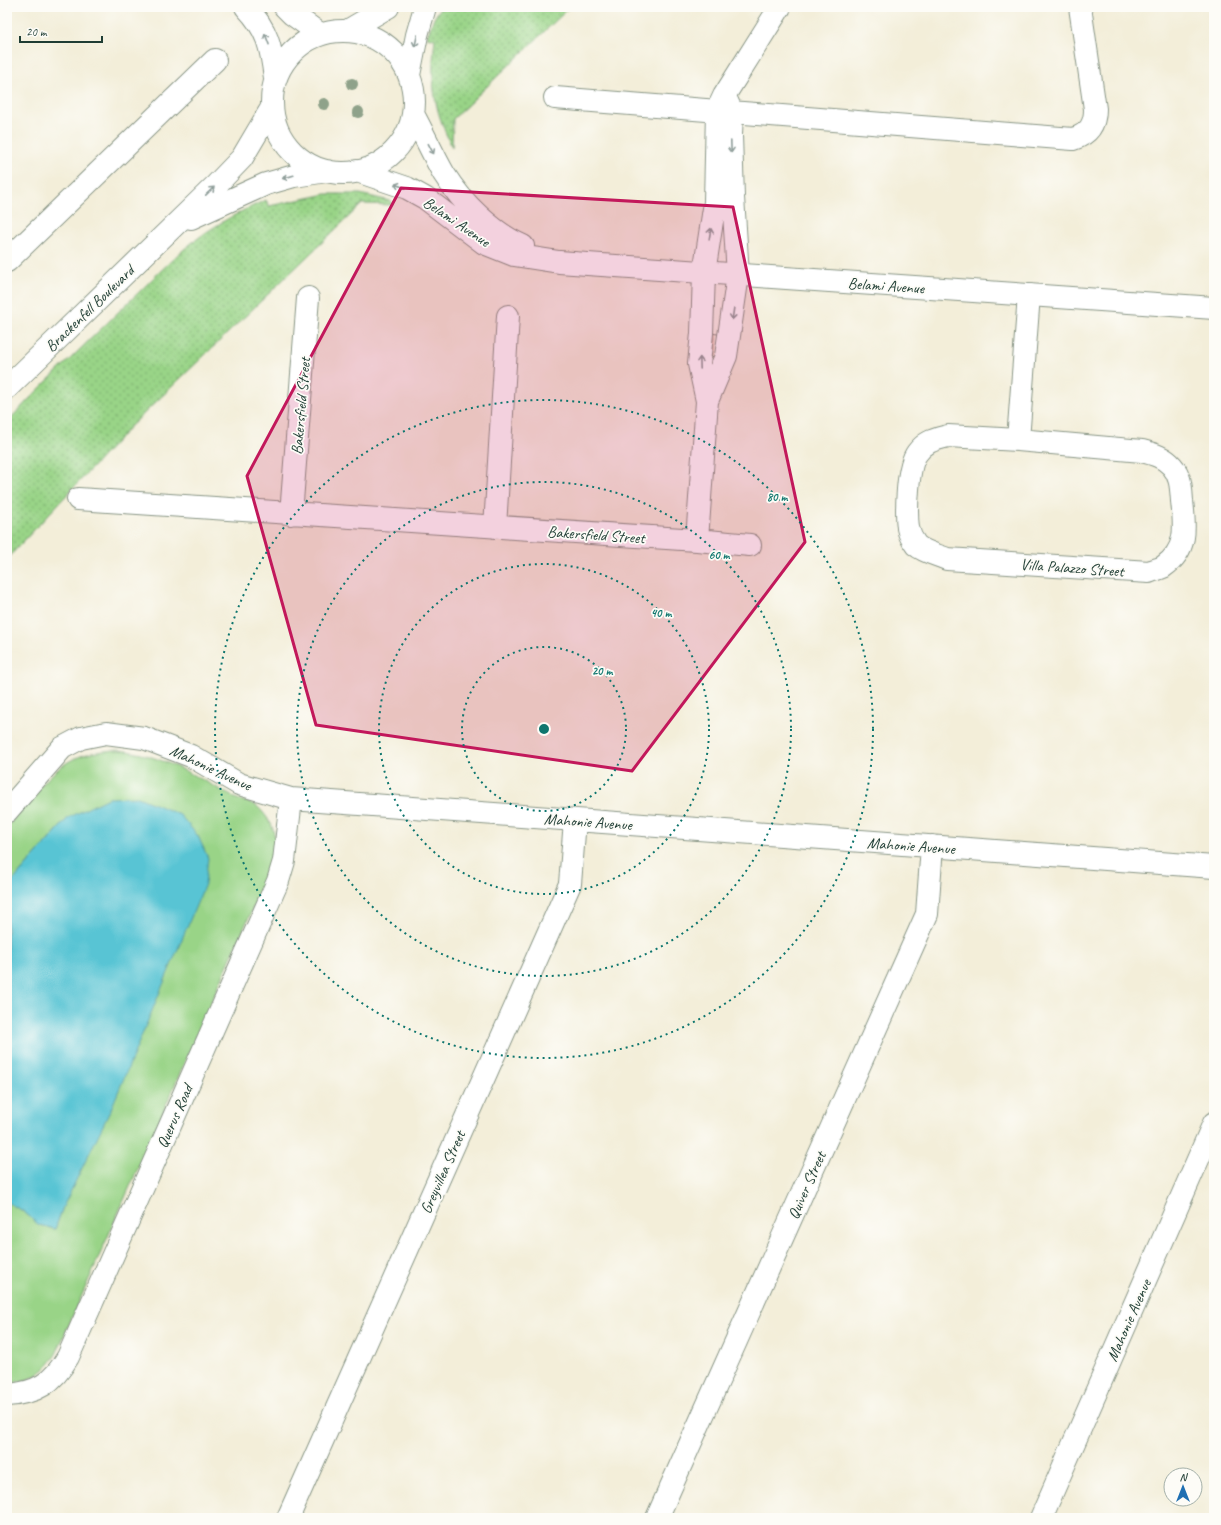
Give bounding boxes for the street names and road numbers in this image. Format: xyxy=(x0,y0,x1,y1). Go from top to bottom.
street label: Belami Avenue xyxy=(419,192,495,252)
street label: Brackenfell Boulevard xyxy=(41,259,140,356)
street label: Belami Avenue xyxy=(847,273,926,299)
street label: Bakersfield Street xyxy=(287,355,315,456)
street label: Bakersfield Street xyxy=(547,522,647,548)
street label: Villa Palazzo Street xyxy=(1020,554,1126,582)
street label: Mahonie Avenue xyxy=(167,740,256,796)
street label: Mahonie Avenue xyxy=(543,809,634,835)
street label: Mahonie Avenue xyxy=(866,833,957,859)
street label: Querus Road xyxy=(152,1079,199,1151)
street label: Greyvillea Street xyxy=(416,1126,471,1217)
street label: Quiver Street xyxy=(783,1147,831,1222)
street label: Mahonie Avenue xyxy=(1102,1275,1157,1365)

